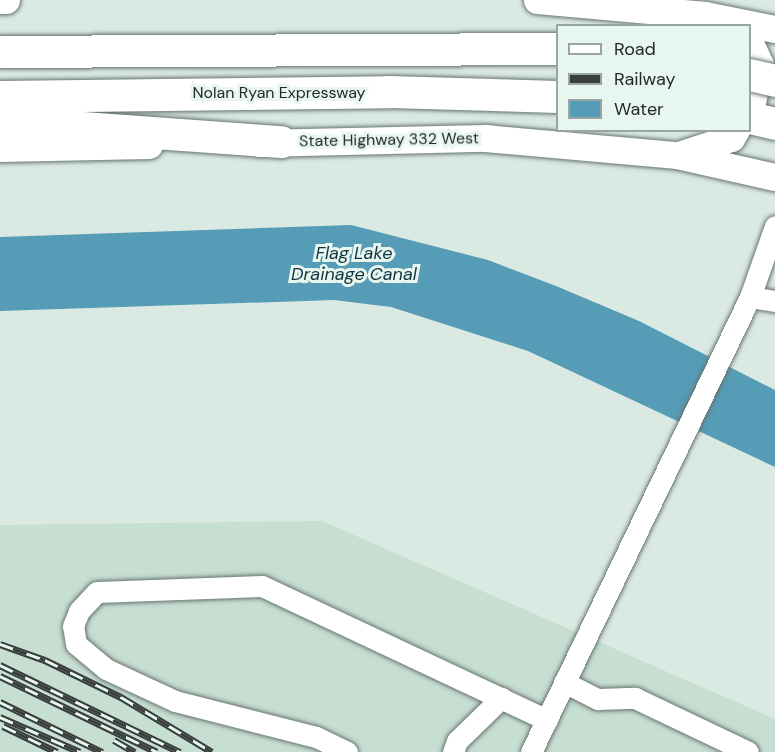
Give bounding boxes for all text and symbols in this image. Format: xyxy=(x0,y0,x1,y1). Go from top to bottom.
legend xyxy=(556,24,751,132)
text: Road xyxy=(614,37,656,61)
text: Railway xyxy=(614,67,676,91)
street label: Nolan Ryan Expressway xyxy=(192,83,366,103)
text: Water xyxy=(614,97,664,121)
street label: State Highway 332 West xyxy=(299,129,479,151)
water label: Flag Lake Drainage Canal xyxy=(291,243,417,286)

